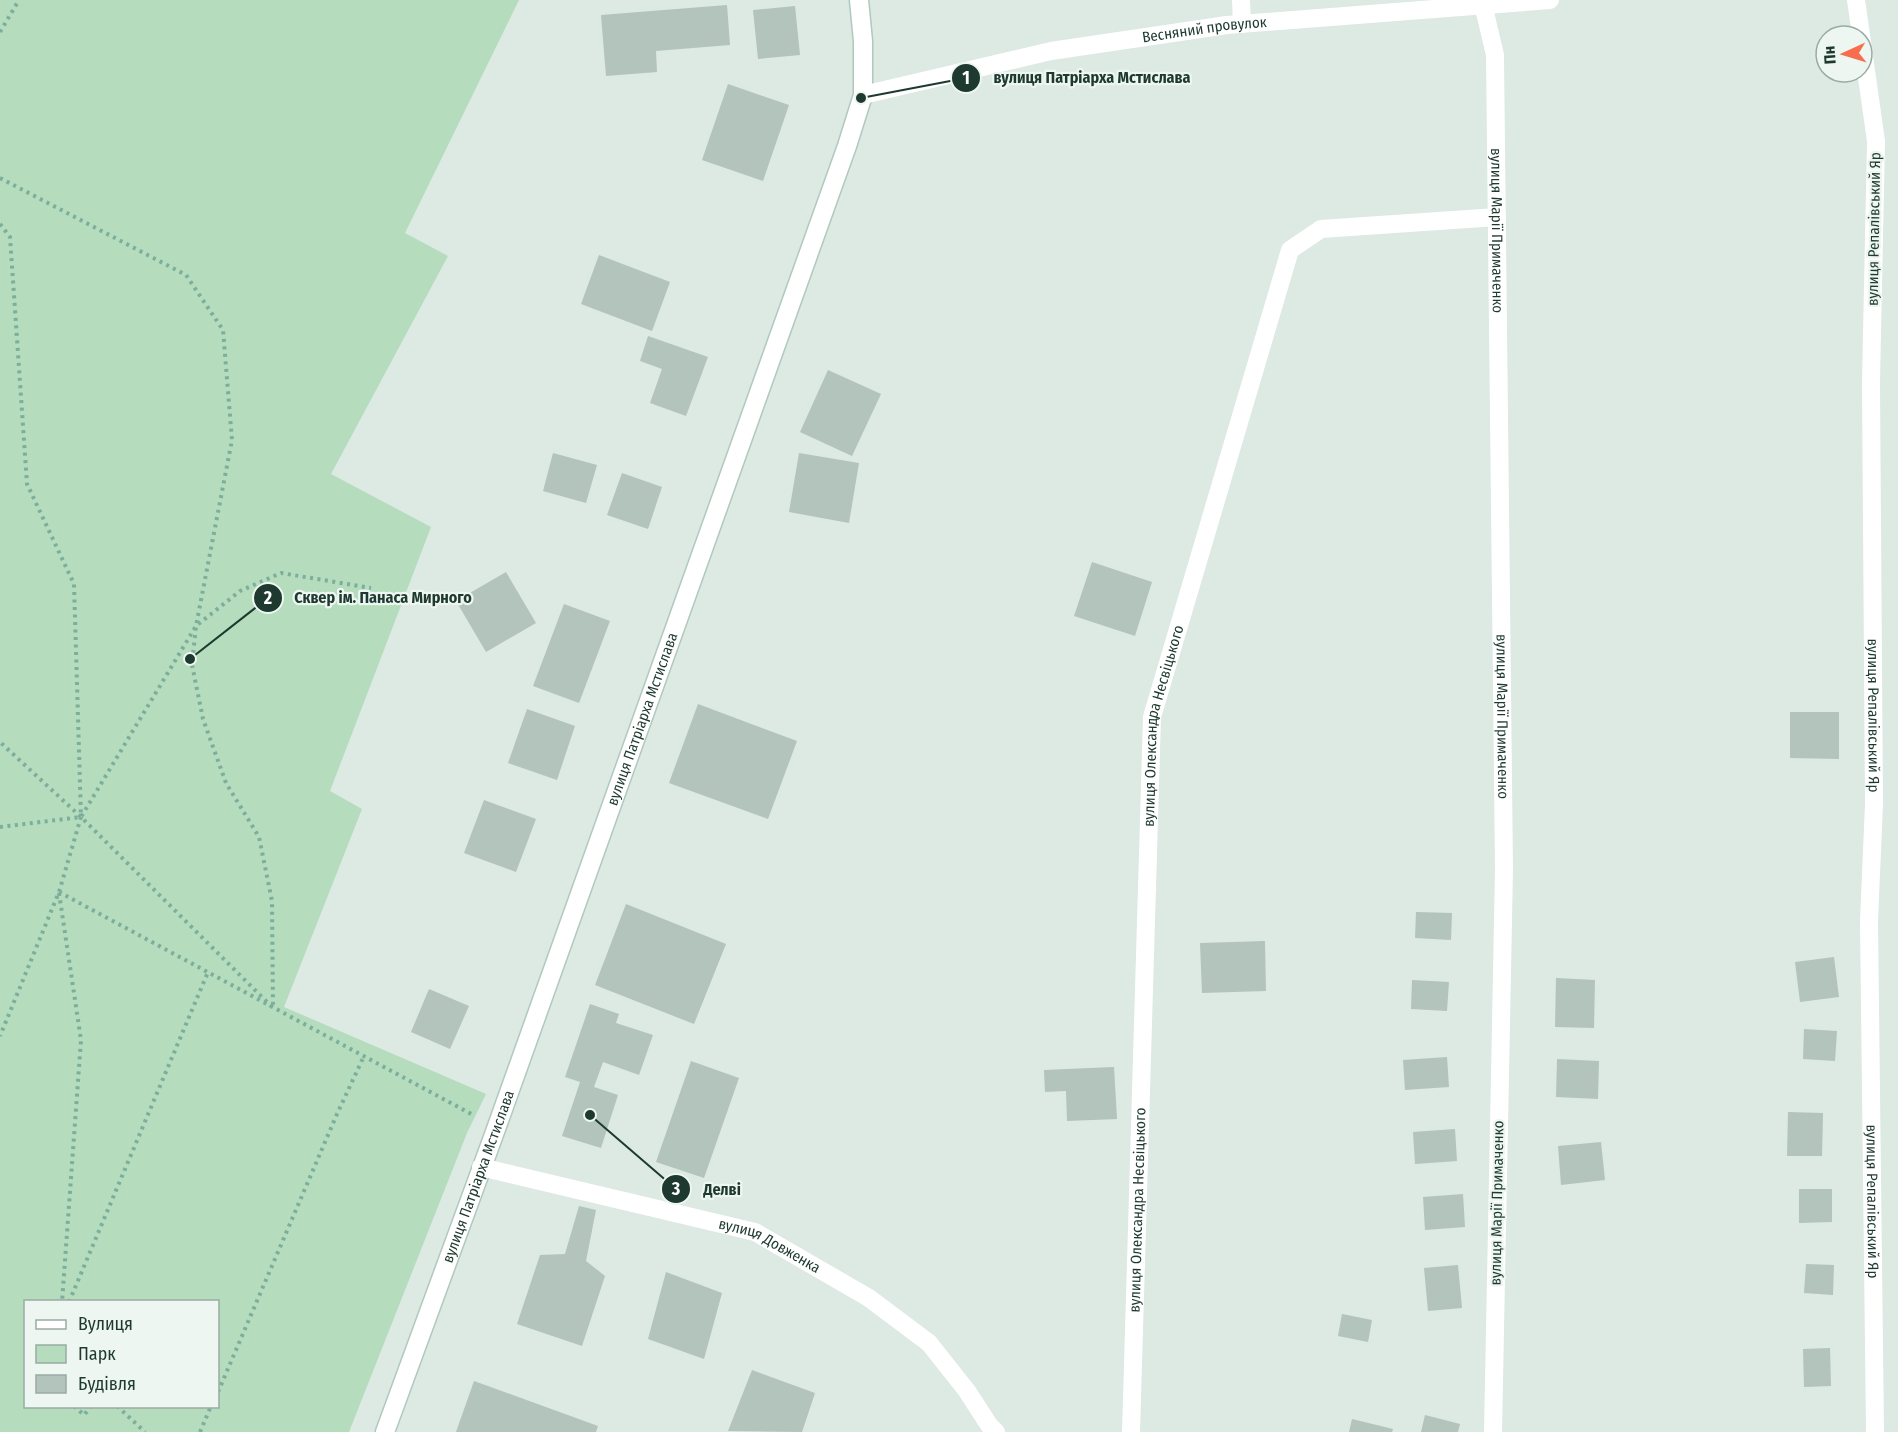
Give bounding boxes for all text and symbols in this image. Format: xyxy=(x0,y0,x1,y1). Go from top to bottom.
street label: Весняний провулок xyxy=(1141,13,1267,46)
north arrow xyxy=(1814,24,1874,84)
text: Пн xyxy=(1819,45,1840,65)
callout: вулиця Патріарха Мстислава xyxy=(951,61,1202,95)
text: 1 xyxy=(962,67,970,89)
text: вулиця Патріарха Мстислава xyxy=(994,68,1191,87)
street label: вулиця Марії Примаченко xyxy=(1487,148,1507,313)
street label: вулиця Репалівський Яр xyxy=(1864,152,1884,306)
callout: Сквер ім. Панаса Мирного xyxy=(253,581,484,615)
text: 2 xyxy=(263,587,272,609)
text: Сквер ім. Панаса Мирного xyxy=(294,588,472,607)
street label: вулиця Олександра Несвіцького xyxy=(1140,623,1188,827)
street label: вулиця Патріарха Мстислава xyxy=(603,630,682,808)
street label: вулиця Марії Примаченко xyxy=(1492,634,1512,799)
street label: вулиця Репалівський Яр xyxy=(1864,638,1883,793)
street label: вулиця Патріарха Мстислава xyxy=(439,1088,518,1265)
street label: вулиця Олександра Несвіцького xyxy=(1126,1107,1150,1313)
street label: вулиця Марії Примаченко xyxy=(1487,1120,1507,1286)
street label: вулиця Репалівський Яр xyxy=(1862,1124,1882,1279)
callout: Делві xyxy=(661,1172,753,1206)
text: 3 xyxy=(671,1178,681,1200)
text: Делві xyxy=(702,1180,741,1199)
street label: вулиця Довженка xyxy=(717,1215,824,1277)
legend xyxy=(24,1300,219,1408)
text: Вулиця xyxy=(78,1313,133,1335)
text: Парк xyxy=(78,1343,116,1365)
text: Будівля xyxy=(78,1373,136,1395)

